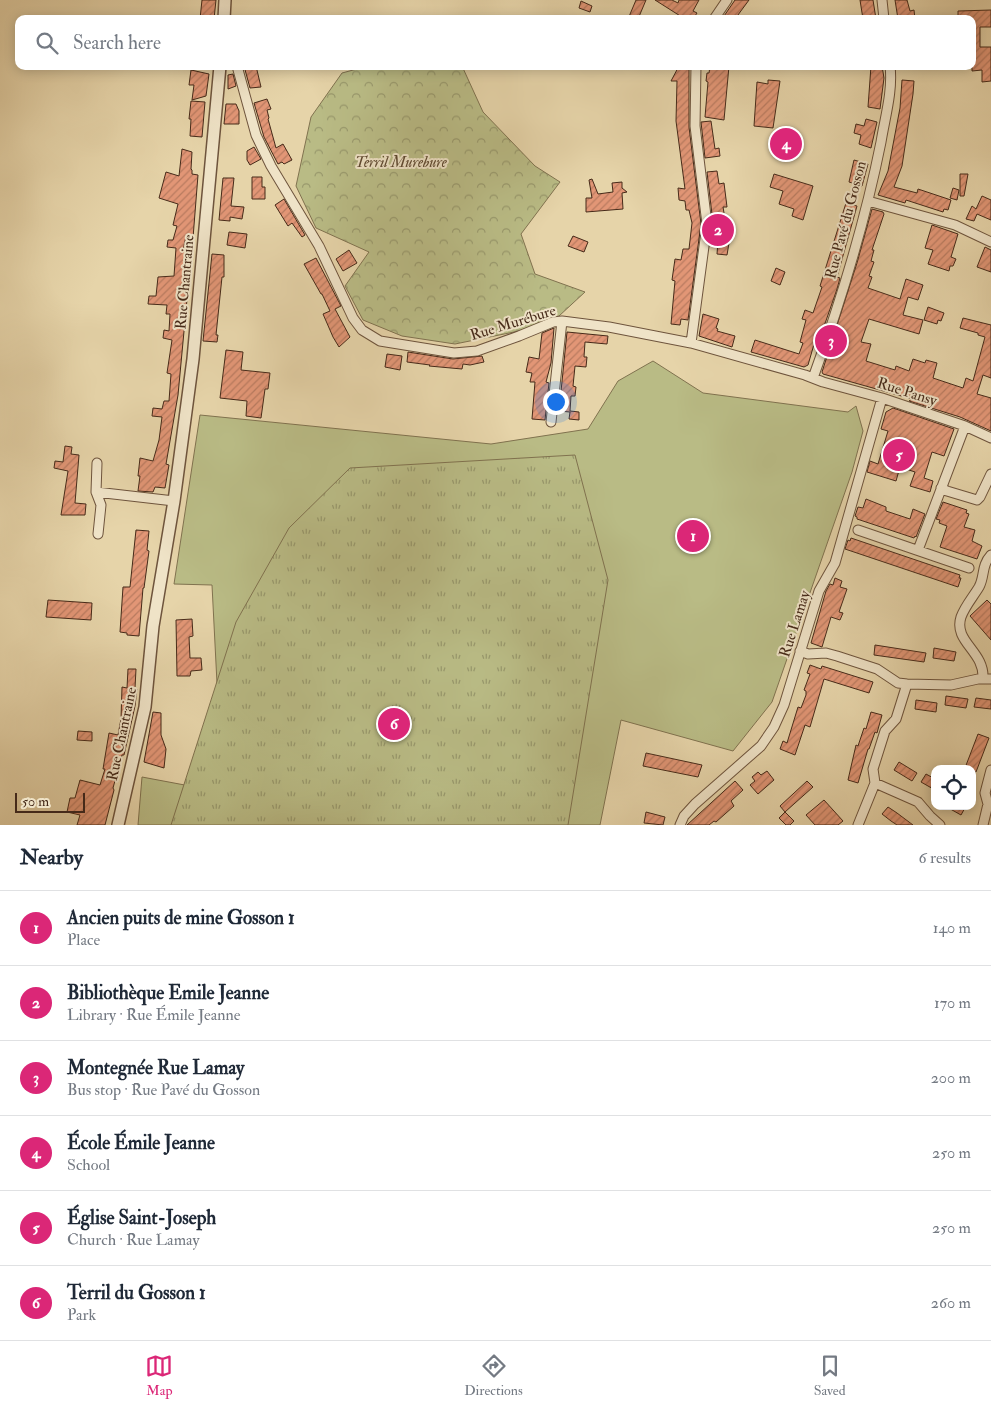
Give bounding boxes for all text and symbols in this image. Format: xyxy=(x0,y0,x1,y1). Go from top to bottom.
search box xyxy=(15,15,976,70)
icon: search xyxy=(33,29,61,57)
text: Search here xyxy=(73,31,161,55)
pin: 4 xyxy=(770,125,802,163)
park label: Terril Murebure xyxy=(355,153,448,172)
street label: Rue Pavé du Gosson xyxy=(821,159,871,281)
pin: 2 xyxy=(702,211,734,249)
street label: Rue Chantraine xyxy=(171,234,199,330)
street label: Rue Murébure xyxy=(468,301,558,345)
pin: 3 xyxy=(815,322,847,360)
street label: Rue Pansy xyxy=(875,373,940,411)
your location xyxy=(543,389,569,415)
pin: 5 xyxy=(883,436,915,474)
pin: 1 xyxy=(677,517,709,555)
street label: Rue Lamay xyxy=(775,588,815,660)
street label: Rue Chantraine xyxy=(103,686,141,782)
pin: 6 xyxy=(378,705,410,743)
map controls xyxy=(931,765,976,810)
button: locate xyxy=(931,765,976,810)
scale bar xyxy=(15,790,85,813)
text: 50 m xyxy=(22,793,49,810)
text: Nearby xyxy=(20,844,83,871)
text: 6 results xyxy=(919,848,971,868)
text: Ancien puits de mine Gosson 1 xyxy=(67,906,295,930)
text: 1 xyxy=(33,918,39,938)
text: 140 m xyxy=(933,918,971,938)
text: Place xyxy=(67,930,100,950)
text: Bibliothèque Emile Jeanne xyxy=(67,981,269,1005)
text: 2 xyxy=(32,993,40,1013)
text: 170 m xyxy=(934,993,971,1013)
text: Library · Rue Émile Jeanne xyxy=(67,1005,241,1025)
text: Montegnée Rue Lamay xyxy=(67,1056,244,1080)
text: 3 xyxy=(33,1068,39,1088)
text: 200 m xyxy=(931,1068,971,1088)
text: Bus stop · Rue Pavé du Gosson xyxy=(67,1080,260,1100)
text: École Émile Jeanne xyxy=(67,1131,215,1155)
text: 4 xyxy=(32,1143,40,1163)
text: 250 m xyxy=(932,1143,971,1163)
text: School xyxy=(67,1155,110,1175)
text: Église Saint-Joseph xyxy=(67,1206,216,1230)
text: 5 xyxy=(32,1218,40,1238)
text: 250 m xyxy=(932,1218,971,1238)
text: Church · Rue Lamay xyxy=(67,1230,200,1250)
text: Terril du Gosson 1 xyxy=(67,1281,206,1305)
text: 6 xyxy=(32,1293,40,1313)
text: 260 m xyxy=(931,1293,971,1313)
text: Park xyxy=(67,1305,96,1325)
tab: Map xyxy=(145,1352,173,1399)
tab: Directions xyxy=(464,1352,523,1399)
tab: Saved xyxy=(814,1352,846,1399)

